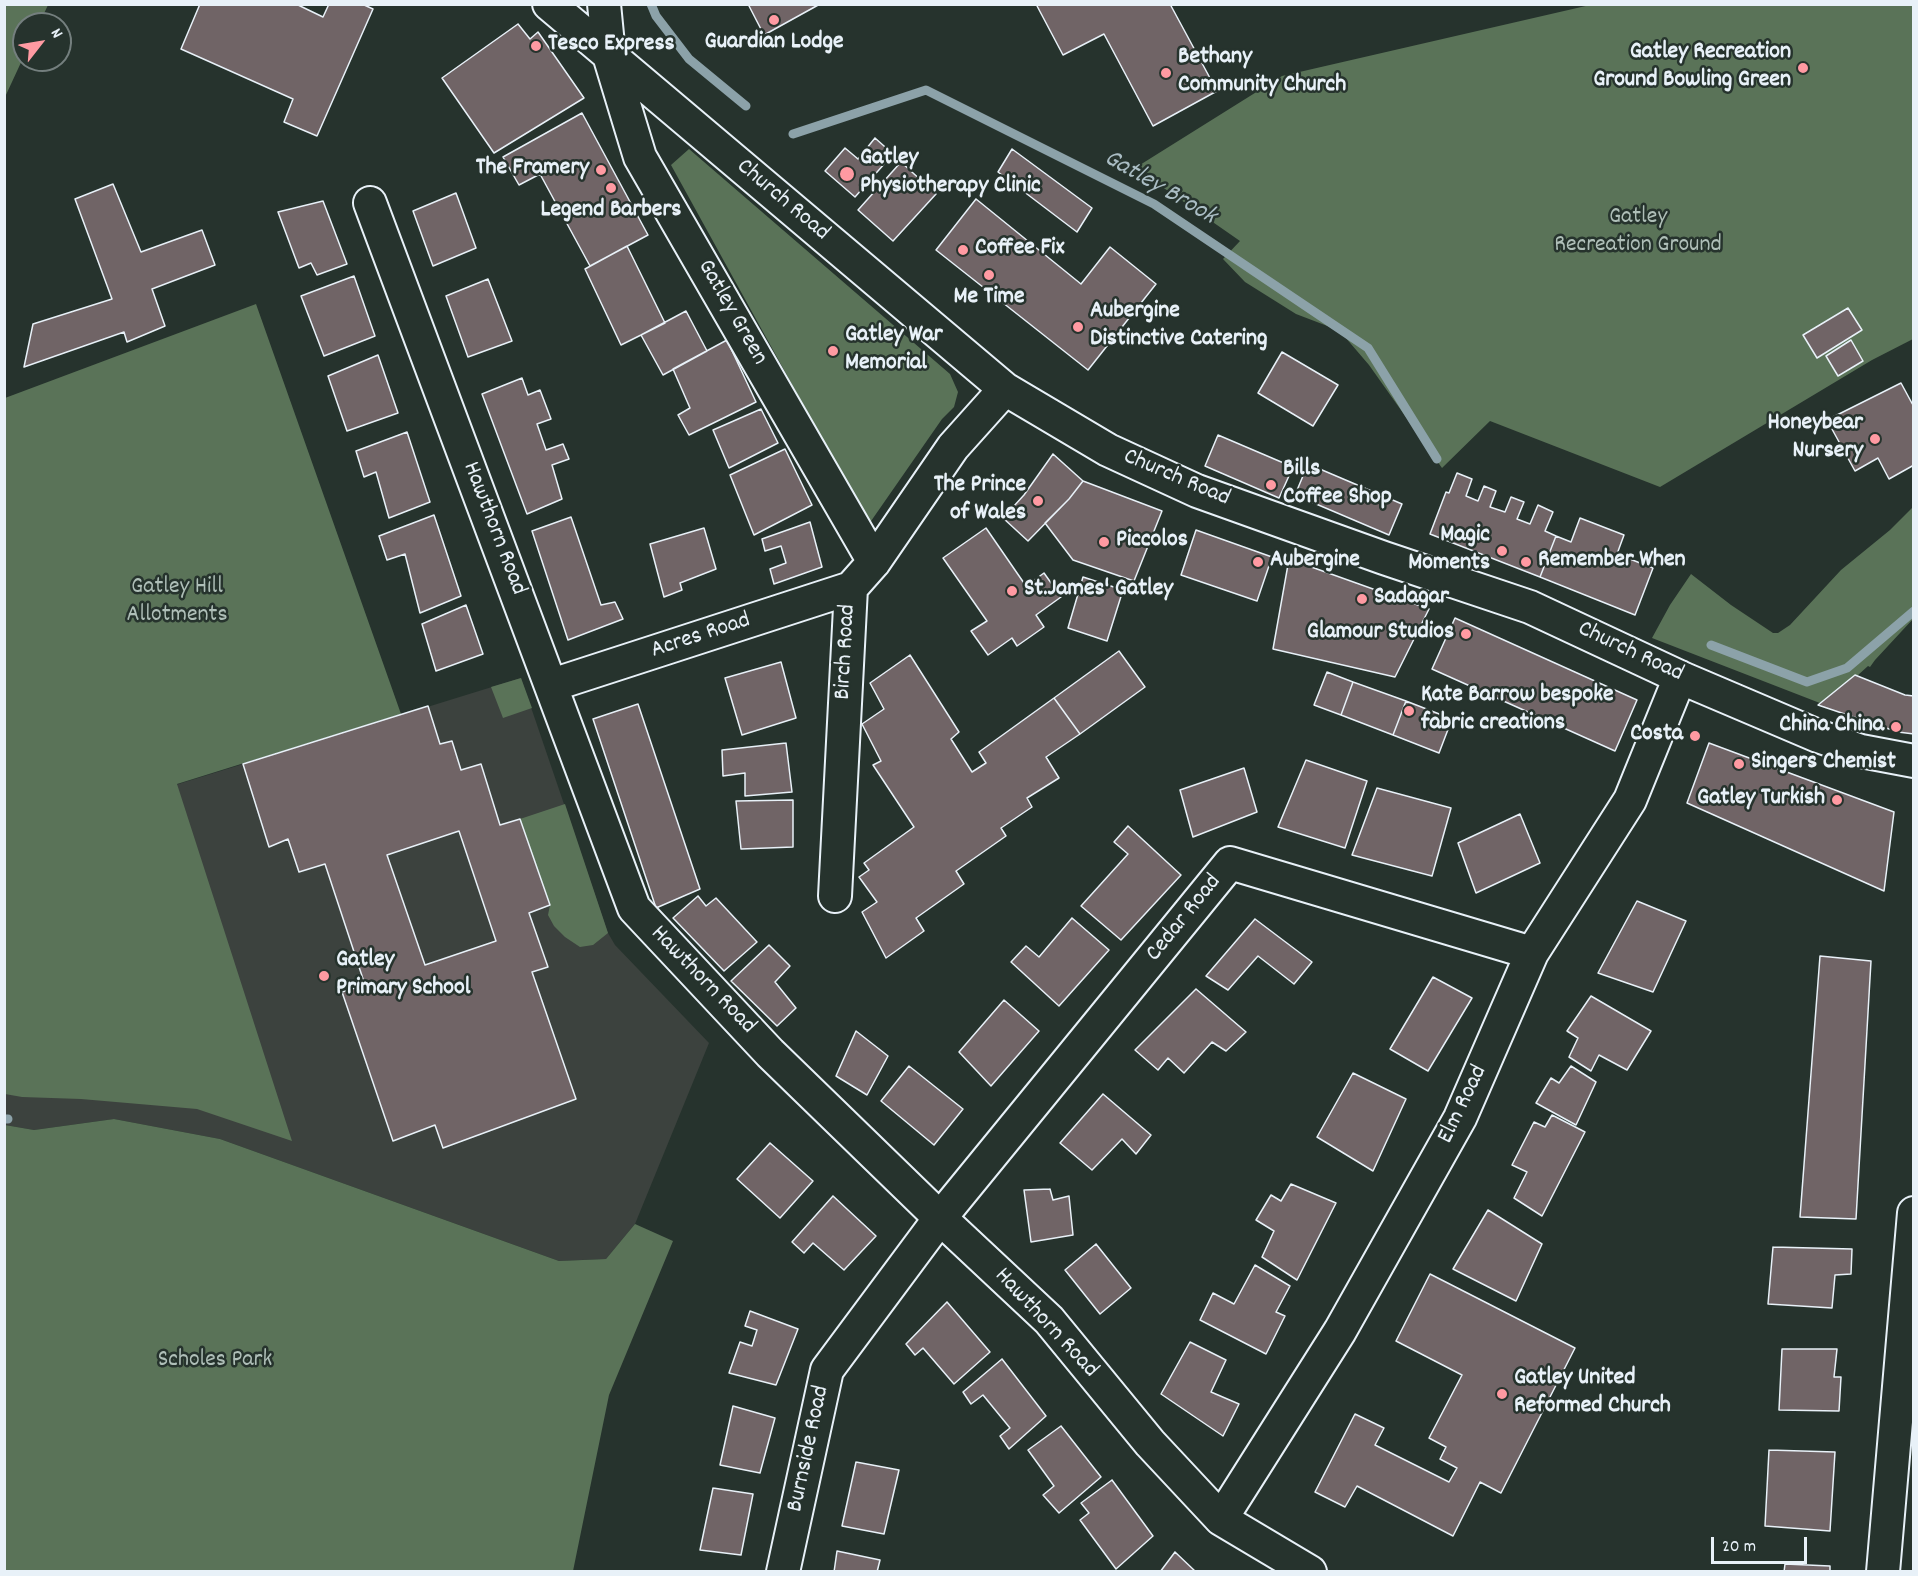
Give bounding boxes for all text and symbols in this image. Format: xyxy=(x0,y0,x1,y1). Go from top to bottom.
north arrow xyxy=(12,12,72,72)
marker: Guardian Lodge xyxy=(767,13,781,27)
text: N xyxy=(44,24,68,43)
place label: Guardian Lodge xyxy=(705,30,843,58)
place label: Tesco Express xyxy=(548,32,675,60)
marker: Tesco Express xyxy=(529,39,543,53)
place label: Gatley Recreation Ground Bowling Green xyxy=(1593,40,1791,96)
place label: Bethany Community Church xyxy=(1178,45,1346,101)
marker: Gatley Recreation Ground Bowling Green xyxy=(1796,61,1810,75)
marker: Bethany Community Church xyxy=(1159,66,1173,80)
water label: Gatley Brook xyxy=(1097,144,1221,234)
place label: Gatley Physiotherapy Clinic xyxy=(860,146,1041,202)
street label: Church Road xyxy=(729,154,835,248)
place label: The Framery xyxy=(476,156,589,184)
marker: The Framery xyxy=(594,163,608,177)
marker: Gatley Physiotherapy Clinic xyxy=(838,165,856,183)
marker: Legend Barbers xyxy=(604,181,618,195)
place label: Legend Barbers xyxy=(541,198,681,226)
park label: Gatley Recreation Ground xyxy=(1554,205,1722,261)
place label: Coffee Fix xyxy=(975,236,1064,264)
marker: Coffee Fix xyxy=(956,243,970,257)
street label: Gatley Green xyxy=(689,255,773,371)
marker: Me Time xyxy=(982,268,996,282)
place label: Me Time xyxy=(953,285,1025,313)
place label: Aubergine Distinctive Catering xyxy=(1090,299,1268,355)
marker: Aubergine Distinctive Catering xyxy=(1071,320,1085,334)
place label: Gatley War Memorial xyxy=(845,323,943,379)
marker: Gatley War Memorial xyxy=(826,344,840,358)
place label: Honeybear Nursery xyxy=(1768,411,1863,467)
marker: Honeybear Nursery xyxy=(1868,432,1882,446)
street label: Church Road xyxy=(1118,444,1234,514)
place label: Bills Coffee Shop xyxy=(1283,457,1392,513)
street label: Hawthorn Road xyxy=(454,459,532,599)
place label: The Prince of Wales xyxy=(934,473,1026,529)
marker: Bills Coffee Shop xyxy=(1264,478,1278,492)
marker: The Prince of Wales xyxy=(1031,494,1045,508)
place label: Magic Moments xyxy=(1408,523,1490,579)
place label: Piccolos xyxy=(1116,528,1188,556)
marker: Piccolos xyxy=(1097,535,1111,549)
marker: Magic Moments xyxy=(1495,544,1509,558)
place label: Aubergine xyxy=(1270,548,1360,576)
place label: Remember When xyxy=(1538,548,1686,576)
marker: Aubergine xyxy=(1251,555,1265,569)
marker: Remember When xyxy=(1519,555,1533,569)
park label: Gatley Hill Allotments xyxy=(126,575,228,631)
place label: St.James' Gatley xyxy=(1024,577,1173,605)
marker: St.James' Gatley xyxy=(1005,584,1019,598)
place label: Sadagar xyxy=(1374,585,1449,613)
marker: Sadagar xyxy=(1355,592,1369,606)
street label: Birch Road xyxy=(830,603,864,701)
street label: Acres Road xyxy=(648,607,754,667)
street label: Church Road xyxy=(1573,616,1687,690)
place label: Glamour Studios xyxy=(1307,620,1454,648)
marker: Glamour Studios xyxy=(1459,627,1473,641)
place label: Kate Barrow bespoke fabric creations xyxy=(1421,683,1614,739)
marker: Kate Barrow bespoke fabric creations xyxy=(1402,704,1416,718)
place label: China China xyxy=(1779,713,1884,741)
marker: China China xyxy=(1889,720,1903,734)
place label: Costa xyxy=(1630,722,1683,750)
marker: Costa xyxy=(1688,729,1702,743)
place label: Singers Chemist xyxy=(1751,750,1896,778)
marker: Singers Chemist xyxy=(1732,757,1746,771)
place label: Gatley Turkish xyxy=(1697,786,1825,814)
marker: Gatley Turkish xyxy=(1830,793,1844,807)
street label: Cedar Road xyxy=(1141,869,1229,969)
street label: Hawthorn Road xyxy=(643,921,761,1041)
place label: Gatley Primary School xyxy=(336,948,470,1004)
marker: Gatley Primary School xyxy=(317,969,331,983)
street label: Elm Road xyxy=(1433,1061,1495,1149)
street label: Hawthorn Road xyxy=(987,1263,1103,1385)
park label: Scholes Park xyxy=(158,1348,272,1376)
place label: Gatley United Reformed Church xyxy=(1514,1366,1671,1422)
street label: Burnside Road xyxy=(783,1383,837,1515)
marker: Gatley United Reformed Church xyxy=(1495,1387,1509,1401)
scale bar xyxy=(1714,1525,1810,1563)
text: 20 m xyxy=(1722,1535,1756,1560)

